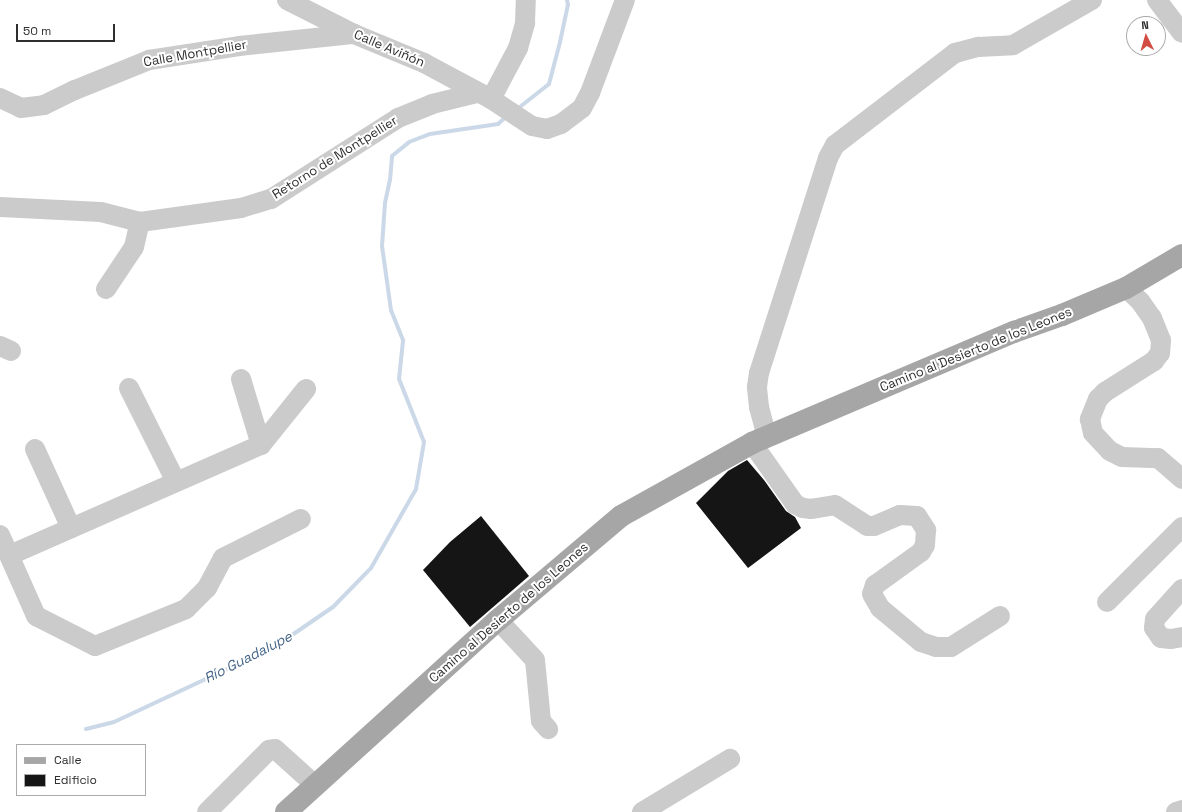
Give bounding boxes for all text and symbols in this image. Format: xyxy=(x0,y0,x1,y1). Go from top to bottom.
scale bar xyxy=(18,16,117,42)
north arrow xyxy=(1126,16,1166,56)
text: N xyxy=(1141,18,1149,32)
text: 50 m xyxy=(23,23,51,39)
street label: Calle Aviñón xyxy=(351,27,427,71)
street label: Calle Montpellier xyxy=(142,37,248,71)
street label: Retorno de Montpellier xyxy=(270,113,400,203)
street label: Camino al Desierto de los Leones xyxy=(878,304,1074,396)
street label: Camino al Desierto de los Leones xyxy=(426,540,592,686)
water label: Río Guadalupe xyxy=(201,628,295,686)
legend xyxy=(16,744,146,796)
text: Calle xyxy=(54,752,82,768)
text: Edificio xyxy=(54,772,97,788)

